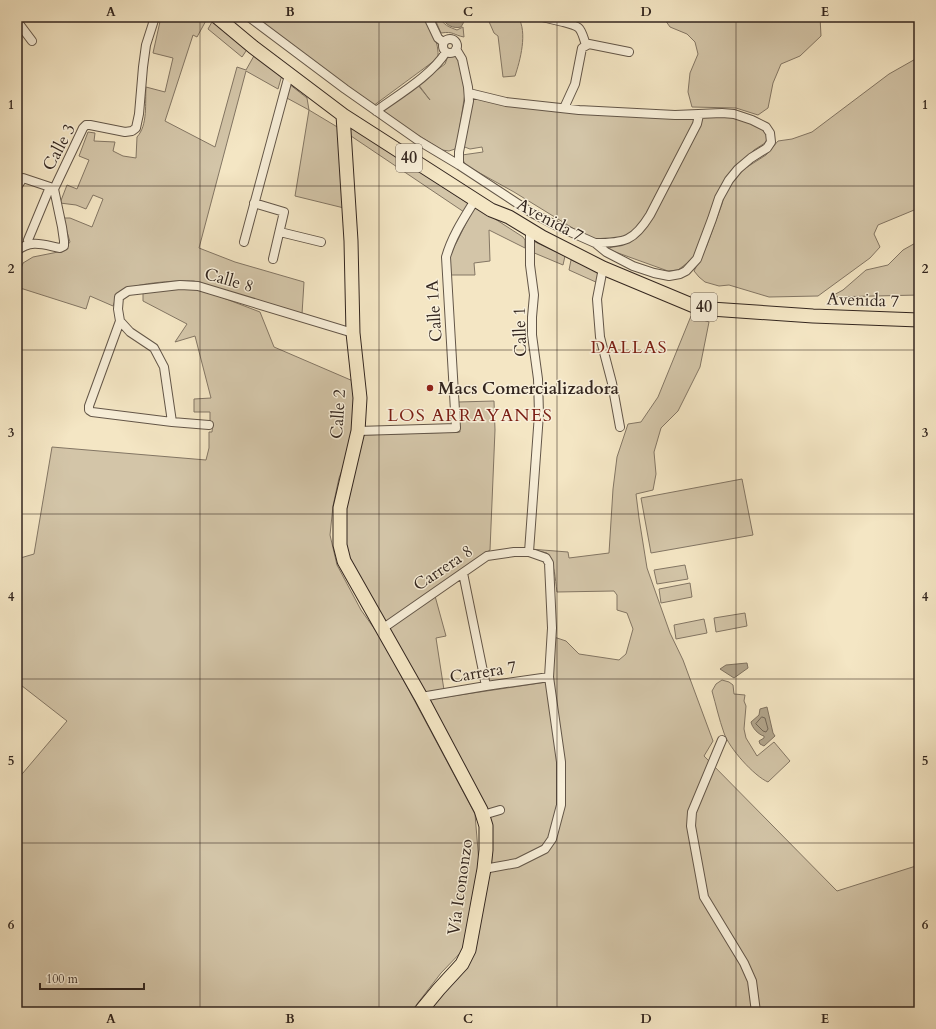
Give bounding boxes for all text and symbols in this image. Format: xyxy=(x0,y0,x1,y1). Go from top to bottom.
text: A xyxy=(106,3,116,21)
text: B xyxy=(285,3,295,21)
text: C xyxy=(463,3,473,21)
text: D xyxy=(640,3,652,21)
text: E xyxy=(821,3,829,21)
text: 1 xyxy=(8,96,14,114)
text: 1 xyxy=(922,96,928,114)
street label: Calle 3 xyxy=(37,120,81,174)
road number: 40 xyxy=(396,144,422,172)
street label: Avenida 7 xyxy=(513,193,588,247)
text: 2 xyxy=(8,260,15,278)
text: 2 xyxy=(922,260,929,278)
street label: Calle 8 xyxy=(202,262,256,298)
street label: Calle 1A xyxy=(420,278,448,343)
street label: Avenida 7 xyxy=(826,287,900,313)
road number: 40 xyxy=(691,293,717,321)
street label: Calle 1 xyxy=(508,307,532,357)
district label: DALLAS xyxy=(590,335,668,360)
place label: Macs Comercializadora xyxy=(438,377,619,400)
marker: Macs Comercializadora xyxy=(425,383,435,393)
street label: Calle 2 xyxy=(325,388,351,440)
district label: LOS ARRAYANES xyxy=(387,403,553,428)
text: 3 xyxy=(8,424,15,442)
text: 3 xyxy=(922,424,929,442)
street label: Carrera 8 xyxy=(409,540,477,596)
text: 4 xyxy=(8,588,15,606)
text: 4 xyxy=(922,588,929,606)
street label: Carrera 7 xyxy=(448,655,518,689)
text: 5 xyxy=(8,752,14,770)
text: 5 xyxy=(922,752,928,770)
street label: Vía Icononzo xyxy=(442,837,478,937)
text: 6 xyxy=(8,916,15,934)
text: 6 xyxy=(922,916,929,934)
scale bar xyxy=(40,965,144,991)
text: 100 m xyxy=(46,971,79,987)
text: A xyxy=(106,1010,116,1028)
text: B xyxy=(285,1010,295,1028)
text: C xyxy=(463,1010,473,1028)
text: D xyxy=(640,1010,652,1028)
text: E xyxy=(821,1010,829,1028)

